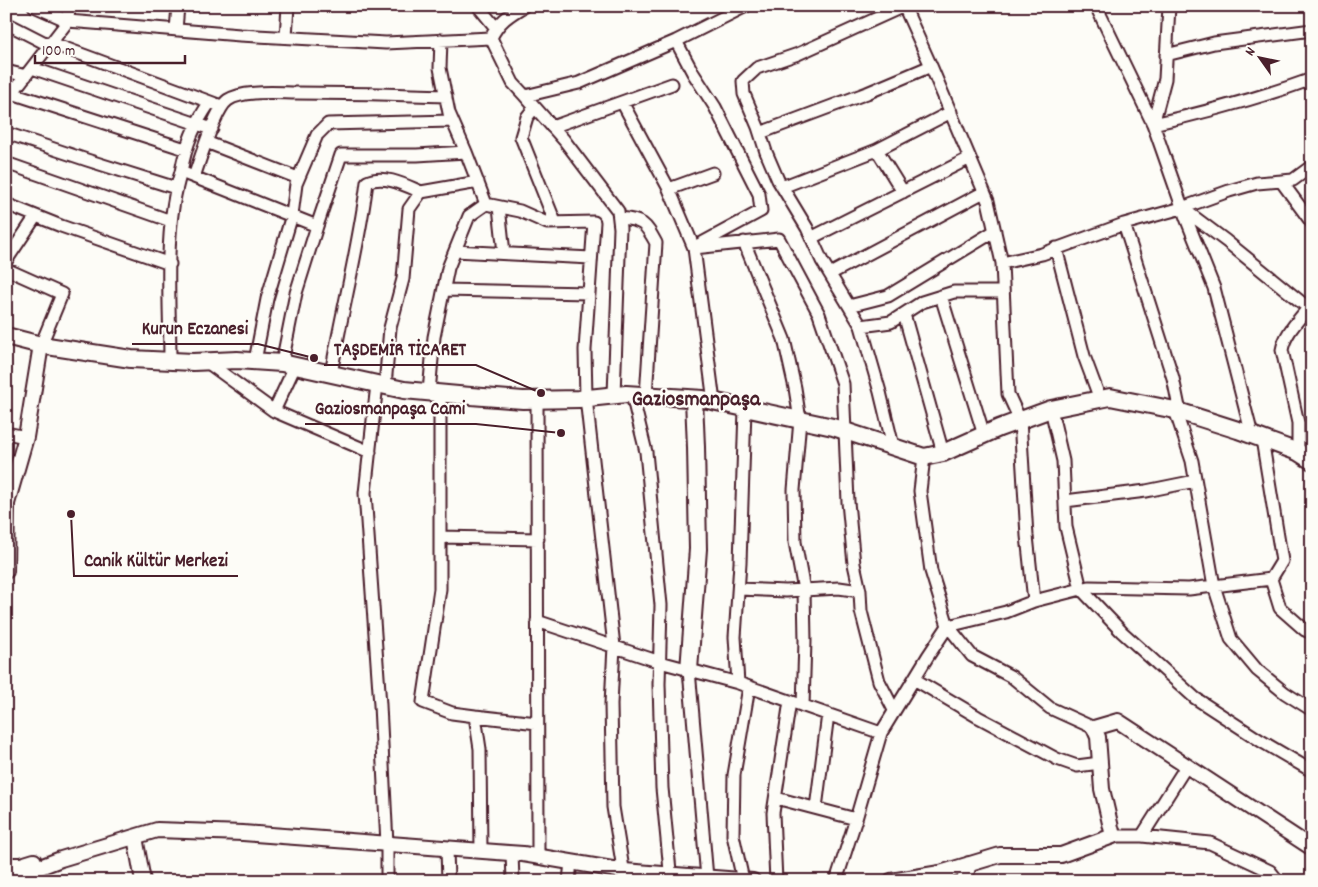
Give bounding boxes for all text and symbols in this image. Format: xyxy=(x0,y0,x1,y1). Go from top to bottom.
scale bar xyxy=(35,32,185,64)
north arrow xyxy=(1236,32,1286,82)
text: 100 m xyxy=(42,41,75,63)
text: N xyxy=(1241,44,1261,60)
callout: Kurun Eczanesi xyxy=(132,310,258,344)
text: Kurun Eczanesi xyxy=(142,317,249,344)
callout: TAŞDEMİR TİCARET xyxy=(324,331,476,365)
text: TAŞDEMİR TİCARET xyxy=(334,338,467,365)
district label: Gaziosmanpaşa xyxy=(632,385,761,416)
callout: Gaziosmanpaşa Cami xyxy=(305,390,476,424)
text: Gaziosmanpaşa Cami xyxy=(315,397,466,424)
callout: Canik Kültür Merkezi xyxy=(74,542,238,576)
text: Canik Kültür Merkezi xyxy=(84,549,229,576)

